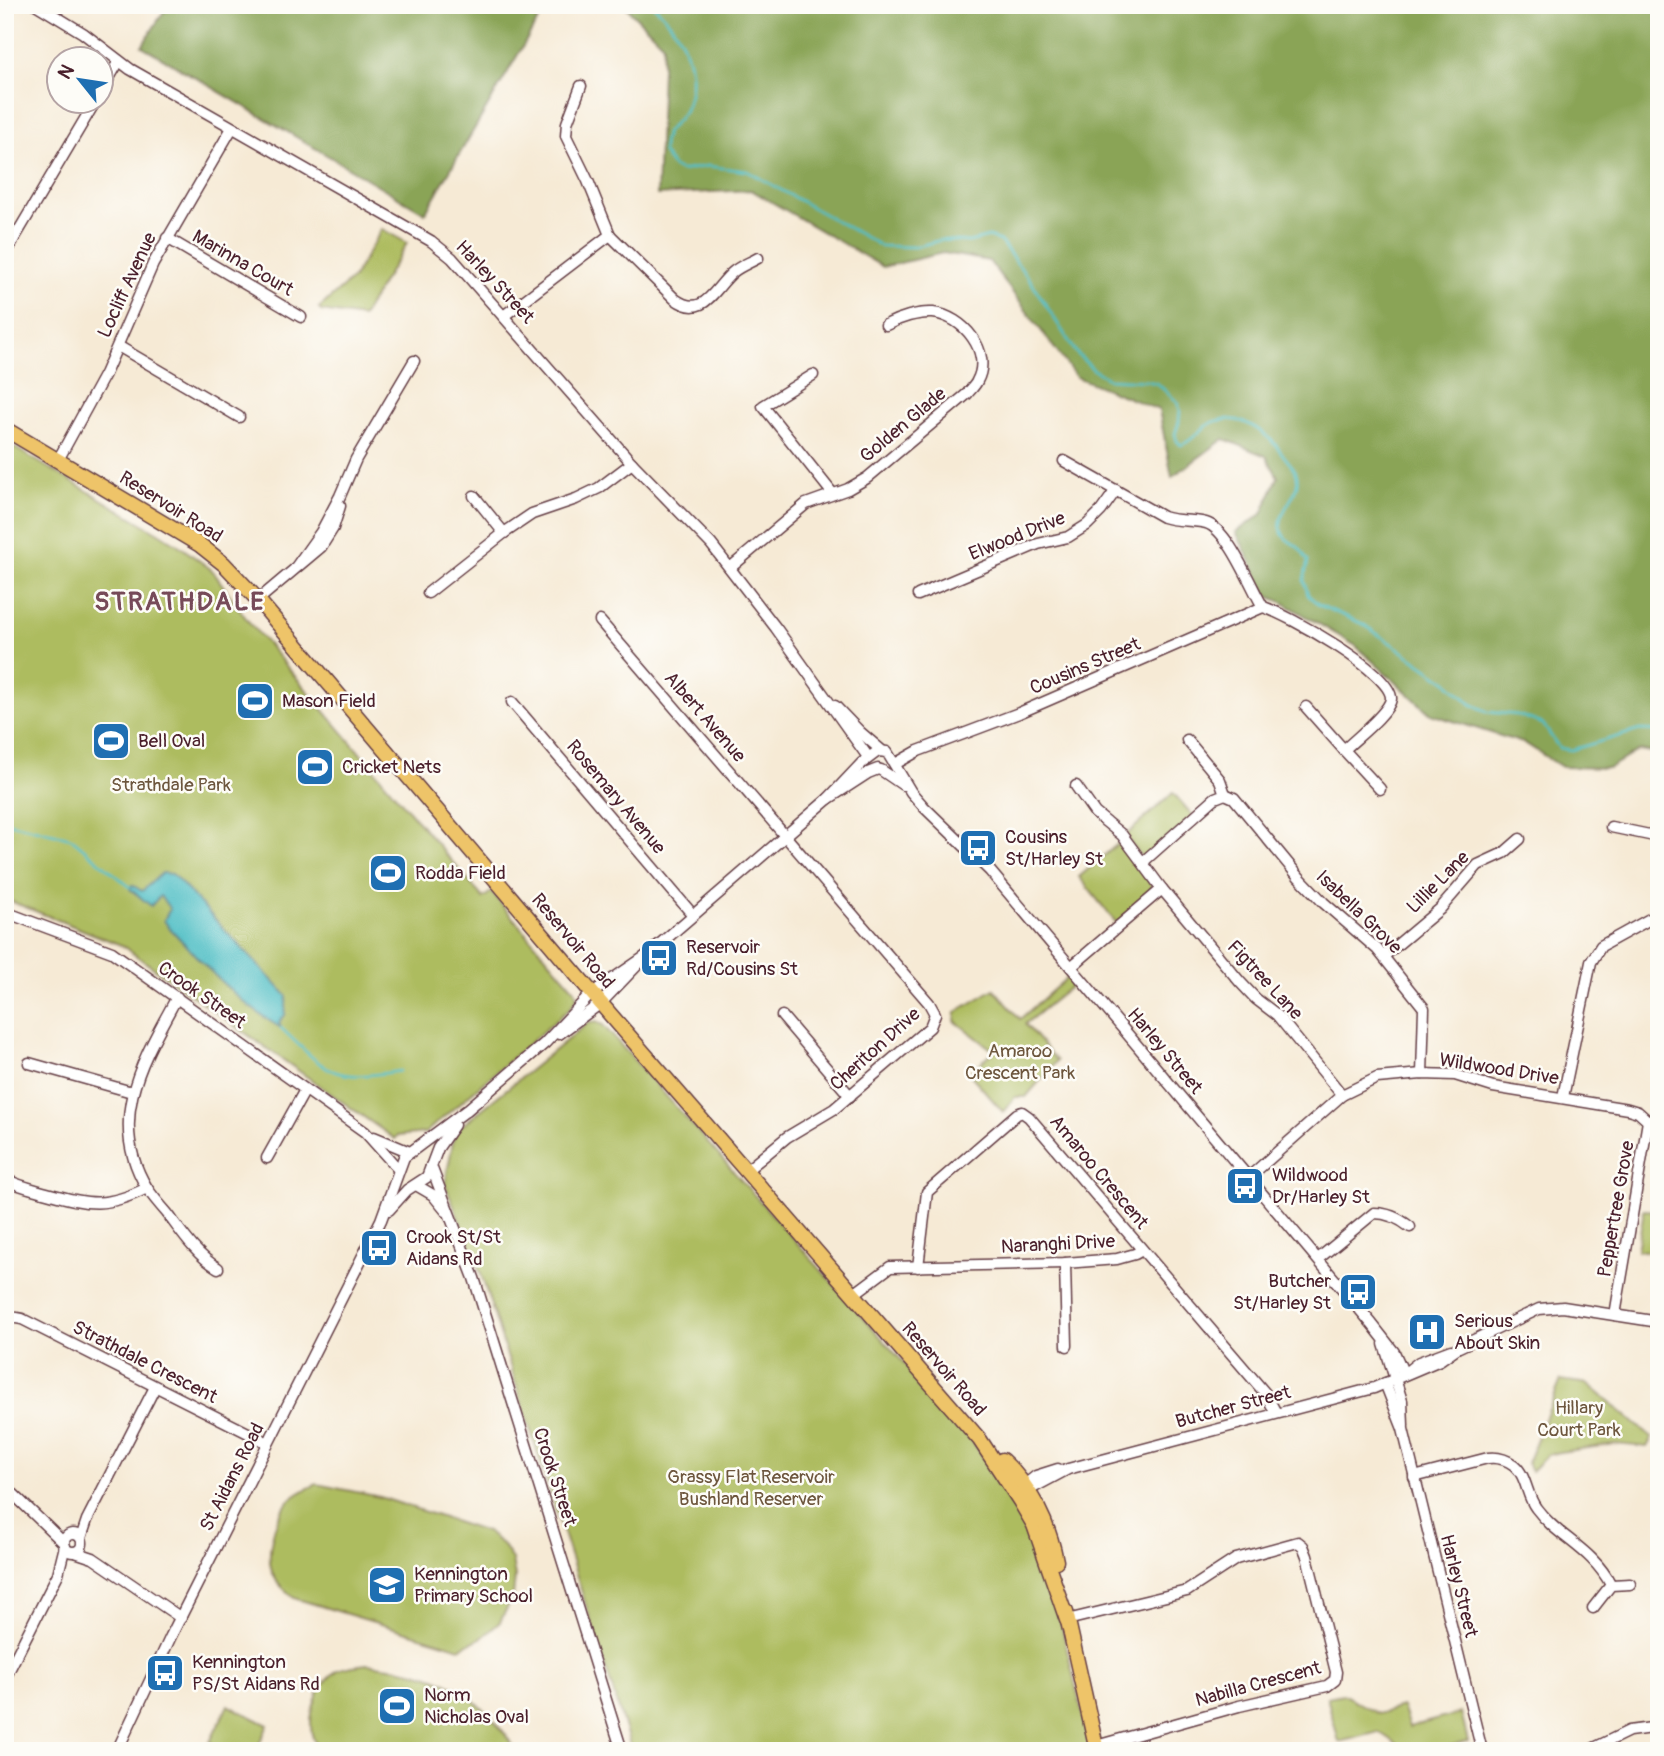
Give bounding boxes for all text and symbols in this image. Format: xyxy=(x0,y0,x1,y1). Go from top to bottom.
north arrow xyxy=(46,46,116,116)
text: N xyxy=(53,60,80,84)
street label: Marinna Court xyxy=(188,224,298,302)
street label: Locliff Avenue xyxy=(92,228,162,341)
street label: Harley Street xyxy=(450,235,540,329)
street label: Golden Glade xyxy=(855,382,952,468)
street label: Reservoir Road xyxy=(115,466,227,548)
street label: Elwood Drive xyxy=(965,506,1069,566)
district label: STRATHDALE xyxy=(94,586,266,618)
street label: Cousins Street xyxy=(1026,632,1144,700)
street label: Albert Avenue xyxy=(659,667,751,768)
sports icon: Mason Field xyxy=(234,680,276,722)
place label: Mason Field xyxy=(282,689,376,713)
sports icon: Bell Oval xyxy=(90,720,132,762)
place label: Bell Oval xyxy=(138,729,205,753)
street label: Rosemary Avenue xyxy=(561,735,671,860)
sports icon: Cricket Nets xyxy=(294,746,336,788)
place label: Cricket Nets xyxy=(342,755,441,779)
park label: Strathdale Park xyxy=(111,773,231,797)
place label: Cousins St/Harley St xyxy=(1005,825,1103,871)
bus stop icon: Cousins St/Harley St xyxy=(957,827,999,869)
street label: Lillie Lane xyxy=(1402,845,1475,918)
sports icon: Rodda Field xyxy=(367,852,409,894)
place label: Rodda Field xyxy=(415,861,506,885)
street label: Isabella Grove xyxy=(1311,865,1408,959)
street label: Reservoir Road xyxy=(526,888,620,994)
place label: Reservoir Rd/Cousins St xyxy=(686,935,798,981)
street label: Figtree Lane xyxy=(1222,935,1308,1025)
bus stop icon: Reservoir Rd/Cousins St xyxy=(638,937,680,979)
street label: Crook Street xyxy=(153,956,251,1034)
street label: Cheriton Drive xyxy=(825,1002,926,1096)
street label: Harley Street xyxy=(1122,1003,1208,1099)
park label: Amaroo Crescent Park xyxy=(965,1039,1075,1085)
street label: Wildwood Drive xyxy=(1438,1048,1561,1090)
street label: Amaroo Crescent xyxy=(1044,1110,1154,1234)
street label: Peppertree Grove xyxy=(1592,1138,1640,1279)
place label: Wildwood Dr/Harley St xyxy=(1272,1163,1370,1209)
bus stop icon: Wildwood Dr/Harley St xyxy=(1224,1165,1266,1207)
place label: Crook St/St Aidans Rd xyxy=(406,1225,501,1271)
bus stop icon: Crook St/St Aidans Rd xyxy=(358,1227,400,1269)
street label: Naranghi Drive xyxy=(1000,1229,1116,1259)
place label: Butcher St/Harley St xyxy=(1233,1269,1331,1315)
bus stop icon: Butcher St/Harley St xyxy=(1337,1271,1379,1313)
place label: Serious About Skin xyxy=(1454,1309,1540,1355)
hospital icon: Serious About Skin xyxy=(1406,1311,1448,1353)
street label: Strathdale Crescent xyxy=(69,1315,222,1409)
street label: Reservoir Road xyxy=(896,1317,992,1421)
street label: Butcher Street xyxy=(1173,1380,1294,1434)
park label: Hillary Court Park xyxy=(1537,1396,1621,1442)
street label: St Aidans Road xyxy=(194,1419,270,1535)
street label: Crook Street xyxy=(528,1425,582,1530)
park label: Grassy Flat Reservoir Bushland Reserver xyxy=(667,1465,835,1511)
street label: Harley Street xyxy=(1435,1532,1483,1640)
place label: Kennington Primary School xyxy=(414,1562,533,1608)
school or university icon: Kennington Primary School xyxy=(366,1564,408,1606)
place label: Kennington PS/St Aidans Rd xyxy=(192,1650,320,1696)
bus stop icon: Kennington PS/St Aidans Rd xyxy=(144,1652,186,1694)
street label: Nabilla Crescent xyxy=(1192,1656,1324,1712)
place label: Norm Nicholas Oval xyxy=(424,1683,529,1729)
sports icon: Norm Nicholas Oval xyxy=(376,1685,418,1727)

